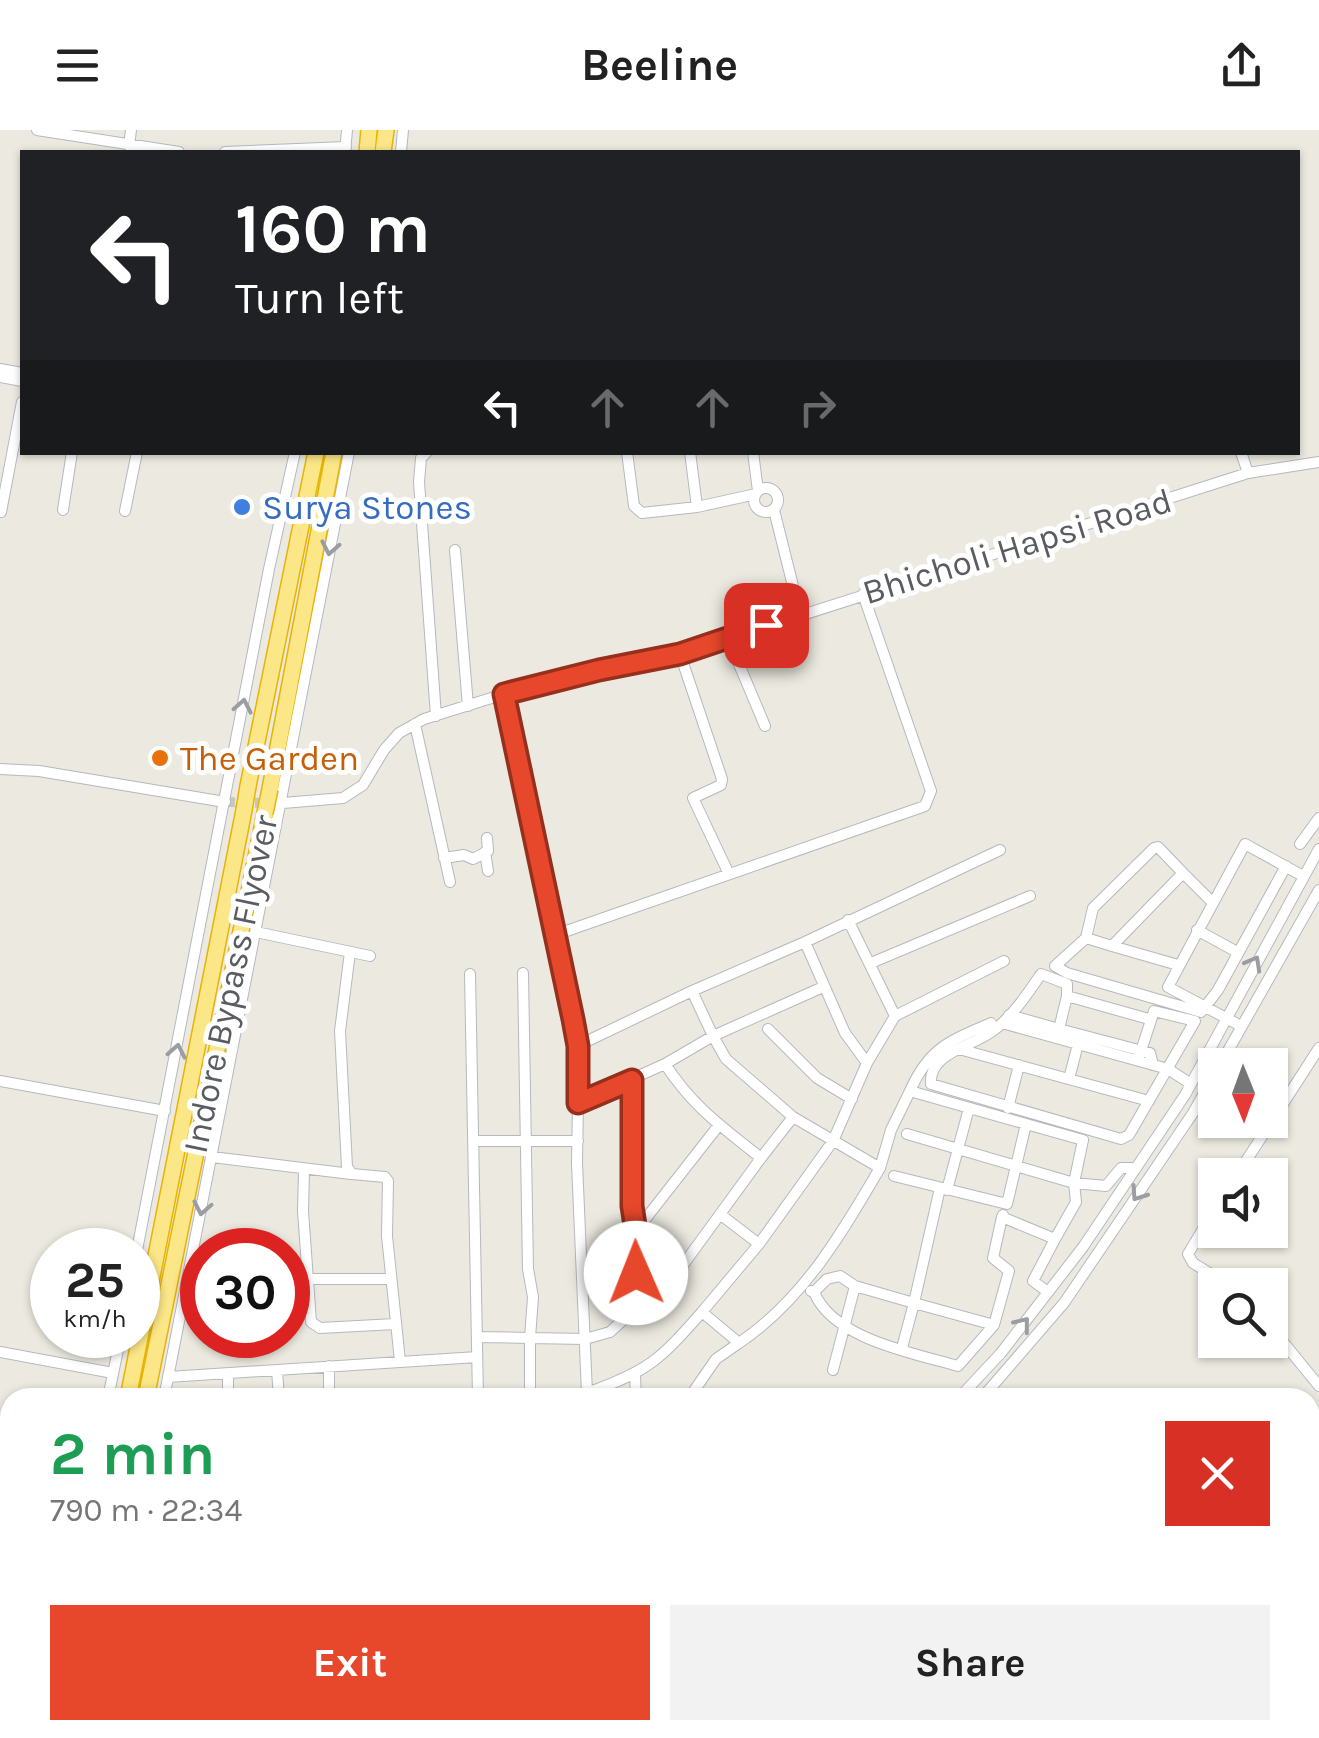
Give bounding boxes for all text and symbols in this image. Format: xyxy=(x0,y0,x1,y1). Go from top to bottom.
icon: menu xyxy=(50,38,105,93)
icon: share xyxy=(1214,38,1269,93)
text: Beeline xyxy=(581,39,738,91)
text: 160 m xyxy=(235,188,431,270)
icon: left xyxy=(70,190,200,320)
text: Turn left xyxy=(235,272,404,324)
icon: left xyxy=(475,380,530,435)
icon: ahead xyxy=(580,380,635,435)
icon: ahead xyxy=(685,380,740,435)
icon: right xyxy=(790,380,845,435)
street label: Bhicholi Hapsi Road xyxy=(858,480,1177,613)
place label: Surya Stones xyxy=(262,487,472,528)
marker: Surya Stones xyxy=(231,496,253,518)
one-way arrow xyxy=(320,540,341,556)
pin xyxy=(724,583,809,668)
icon: arrive xyxy=(739,598,794,653)
one-way arrow xyxy=(232,698,253,715)
place label: The Garden xyxy=(180,738,359,779)
marker: The Garden xyxy=(149,747,171,769)
street label: Indore Bypass Flyover xyxy=(175,811,286,1157)
one-way arrow xyxy=(1242,955,1261,974)
one-way arrow xyxy=(165,1043,186,1060)
north arrow xyxy=(1198,1048,1288,1138)
map controls xyxy=(1198,1048,1288,1358)
button: sound xyxy=(1198,1158,1288,1248)
one-way arrow xyxy=(1132,1183,1150,1201)
one-way arrow xyxy=(192,1199,213,1216)
position arrow xyxy=(584,1221,688,1325)
speed limit sign: 30 xyxy=(180,1228,310,1358)
text: 25 xyxy=(65,1251,125,1310)
button: search xyxy=(1198,1268,1288,1358)
text: km/h xyxy=(63,1304,127,1333)
one-way arrow xyxy=(1011,1317,1028,1335)
text: 2 min xyxy=(50,1419,215,1489)
button: close xyxy=(1165,1421,1270,1526)
text: 790 m · 22:34 xyxy=(50,1492,242,1529)
button: Exit xyxy=(50,1605,650,1720)
button: Share xyxy=(670,1605,1270,1720)

